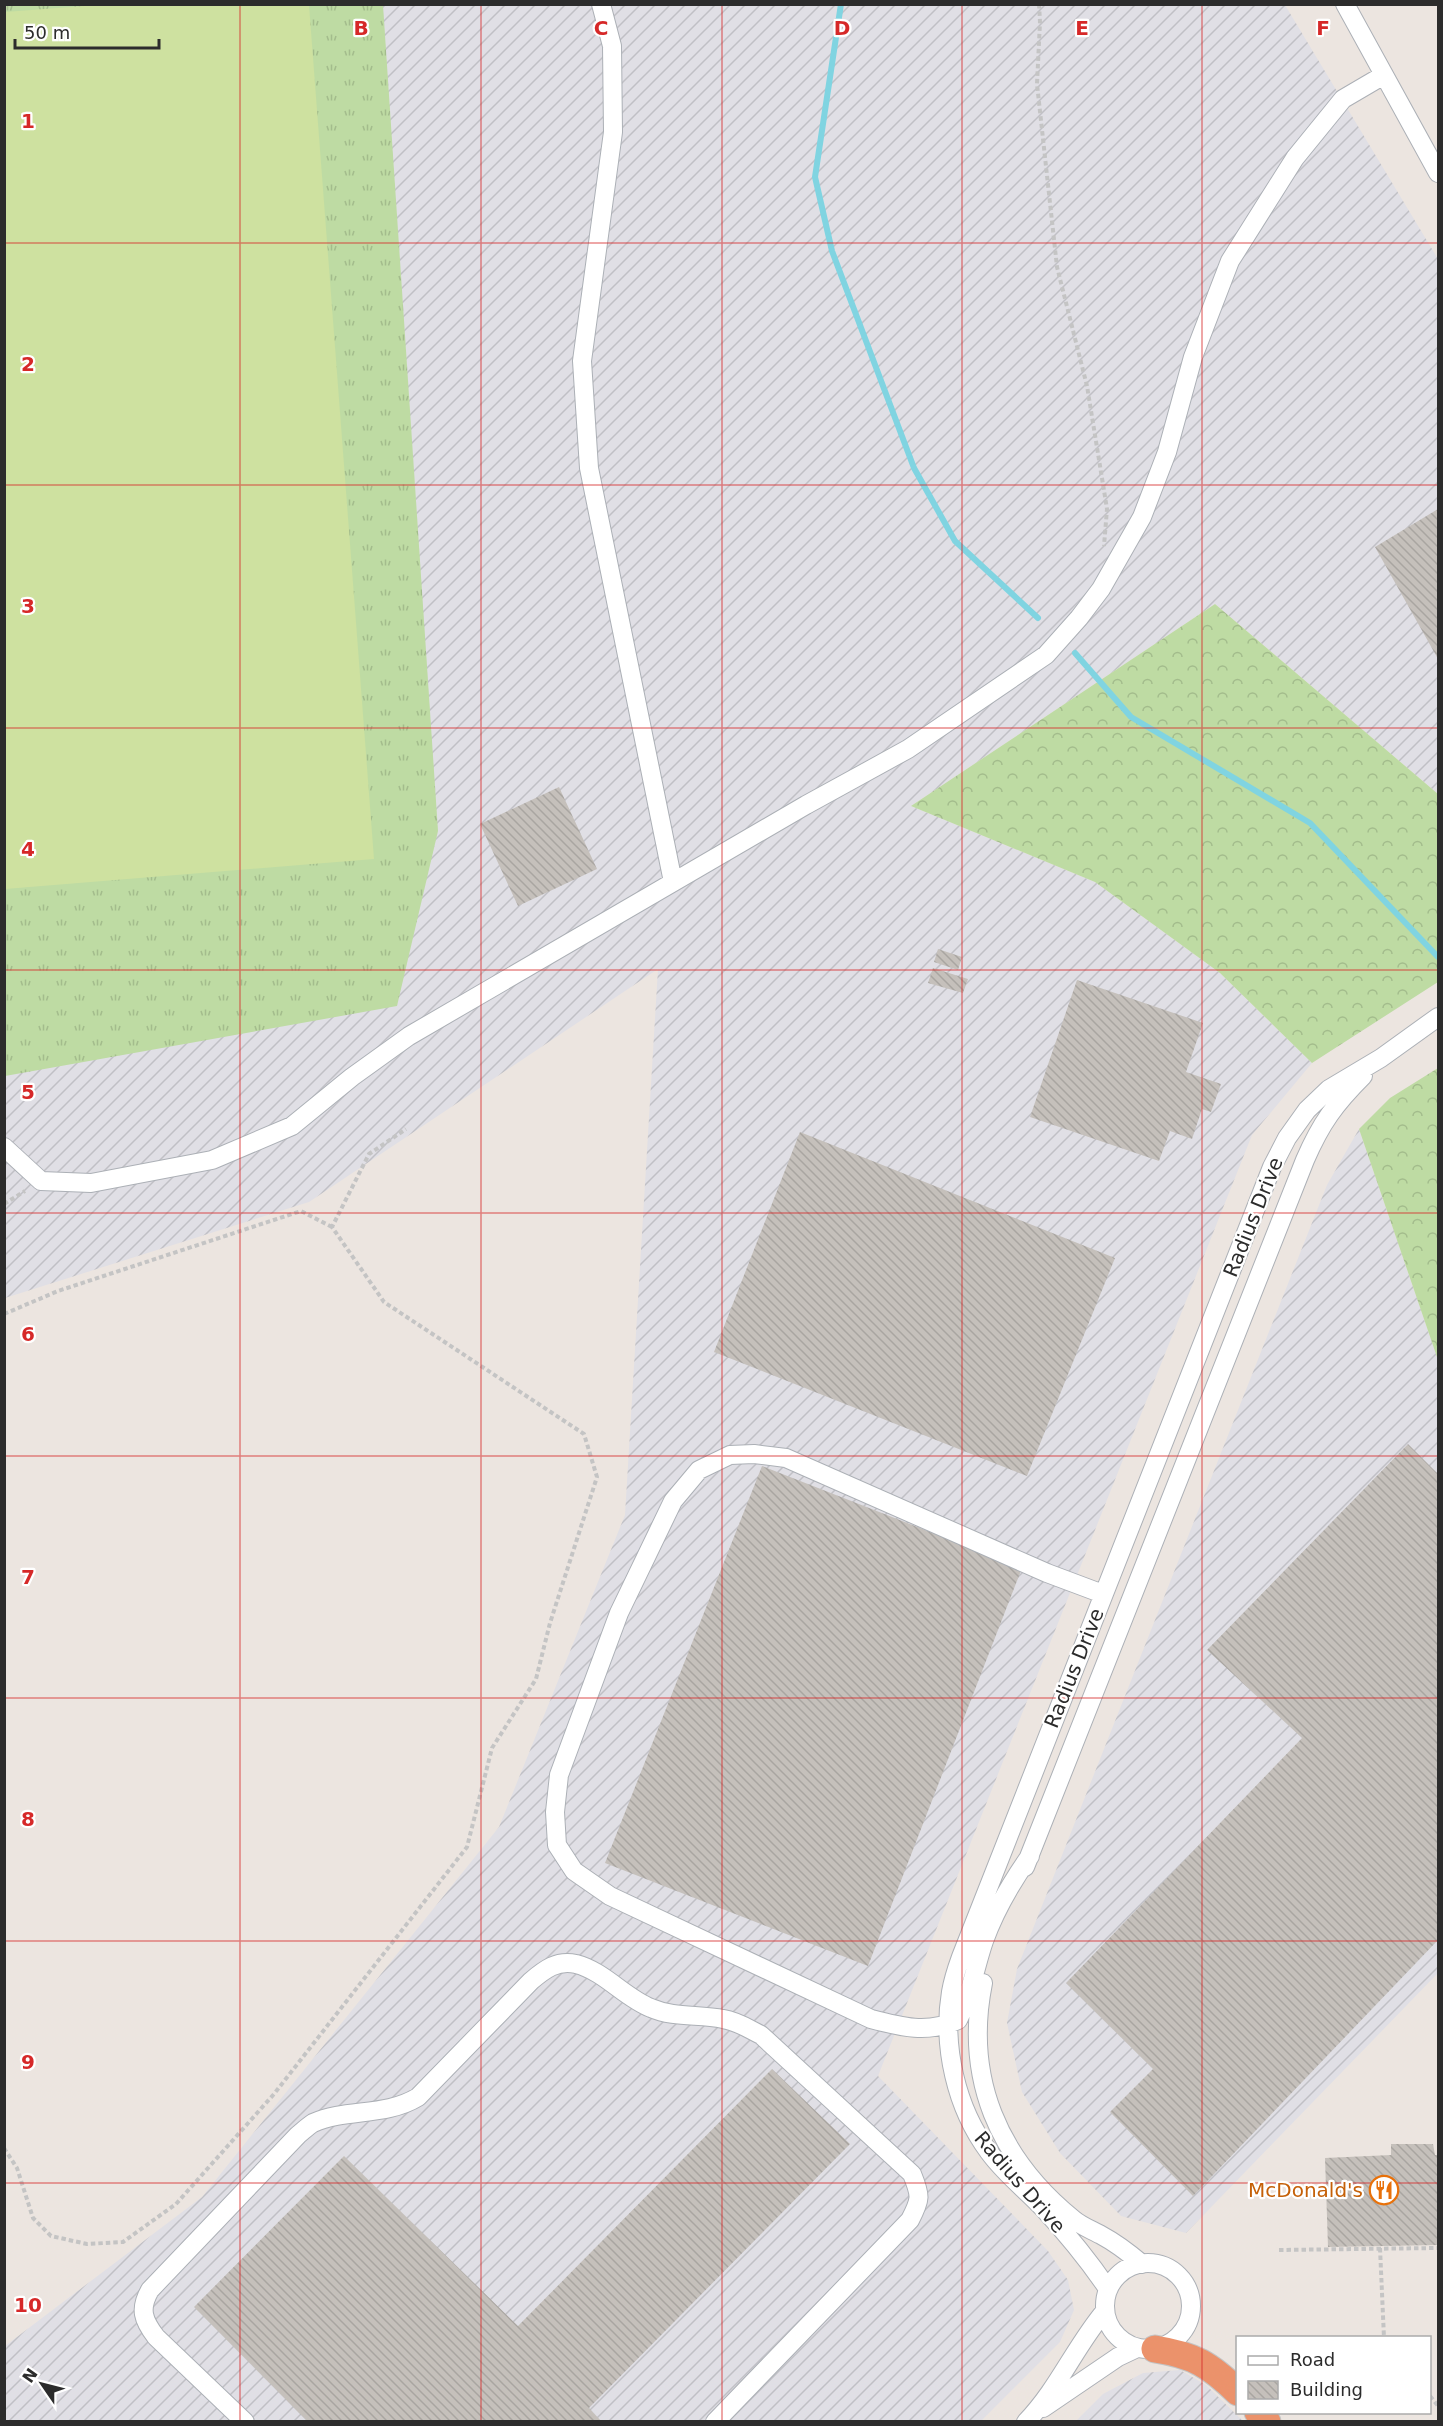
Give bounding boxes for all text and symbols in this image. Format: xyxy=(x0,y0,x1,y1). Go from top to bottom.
scale bar xyxy=(15,12,159,50)
text: B xyxy=(353,16,369,40)
text: C xyxy=(594,16,608,40)
text: D xyxy=(834,16,850,40)
text: E xyxy=(1075,16,1089,40)
text: F xyxy=(1316,16,1330,40)
text: 50 m xyxy=(24,22,70,43)
text: 1 xyxy=(21,109,35,133)
text: 2 xyxy=(21,352,35,376)
text: 3 xyxy=(21,594,35,618)
text: 4 xyxy=(21,837,35,861)
text: 5 xyxy=(21,1080,35,1104)
street label: Radius Drive xyxy=(1218,1154,1288,1280)
text: 6 xyxy=(21,1322,35,1346)
text: 7 xyxy=(21,1565,35,1589)
street label: Radius Drive xyxy=(1039,1605,1109,1731)
text: 8 xyxy=(21,1807,35,1831)
text: 9 xyxy=(21,2050,35,2074)
street label: Radius Drive xyxy=(969,2126,1071,2238)
restaurant icon: McDonald's xyxy=(1368,2174,1400,2206)
place label: McDonald's xyxy=(1248,2178,1363,2202)
text: 10 xyxy=(14,2293,42,2317)
legend xyxy=(1236,2336,1431,2414)
text: Road xyxy=(1290,2349,1335,2370)
north arrow xyxy=(12,2354,72,2414)
text: N xyxy=(19,2365,42,2387)
text: Building xyxy=(1290,2379,1363,2400)

